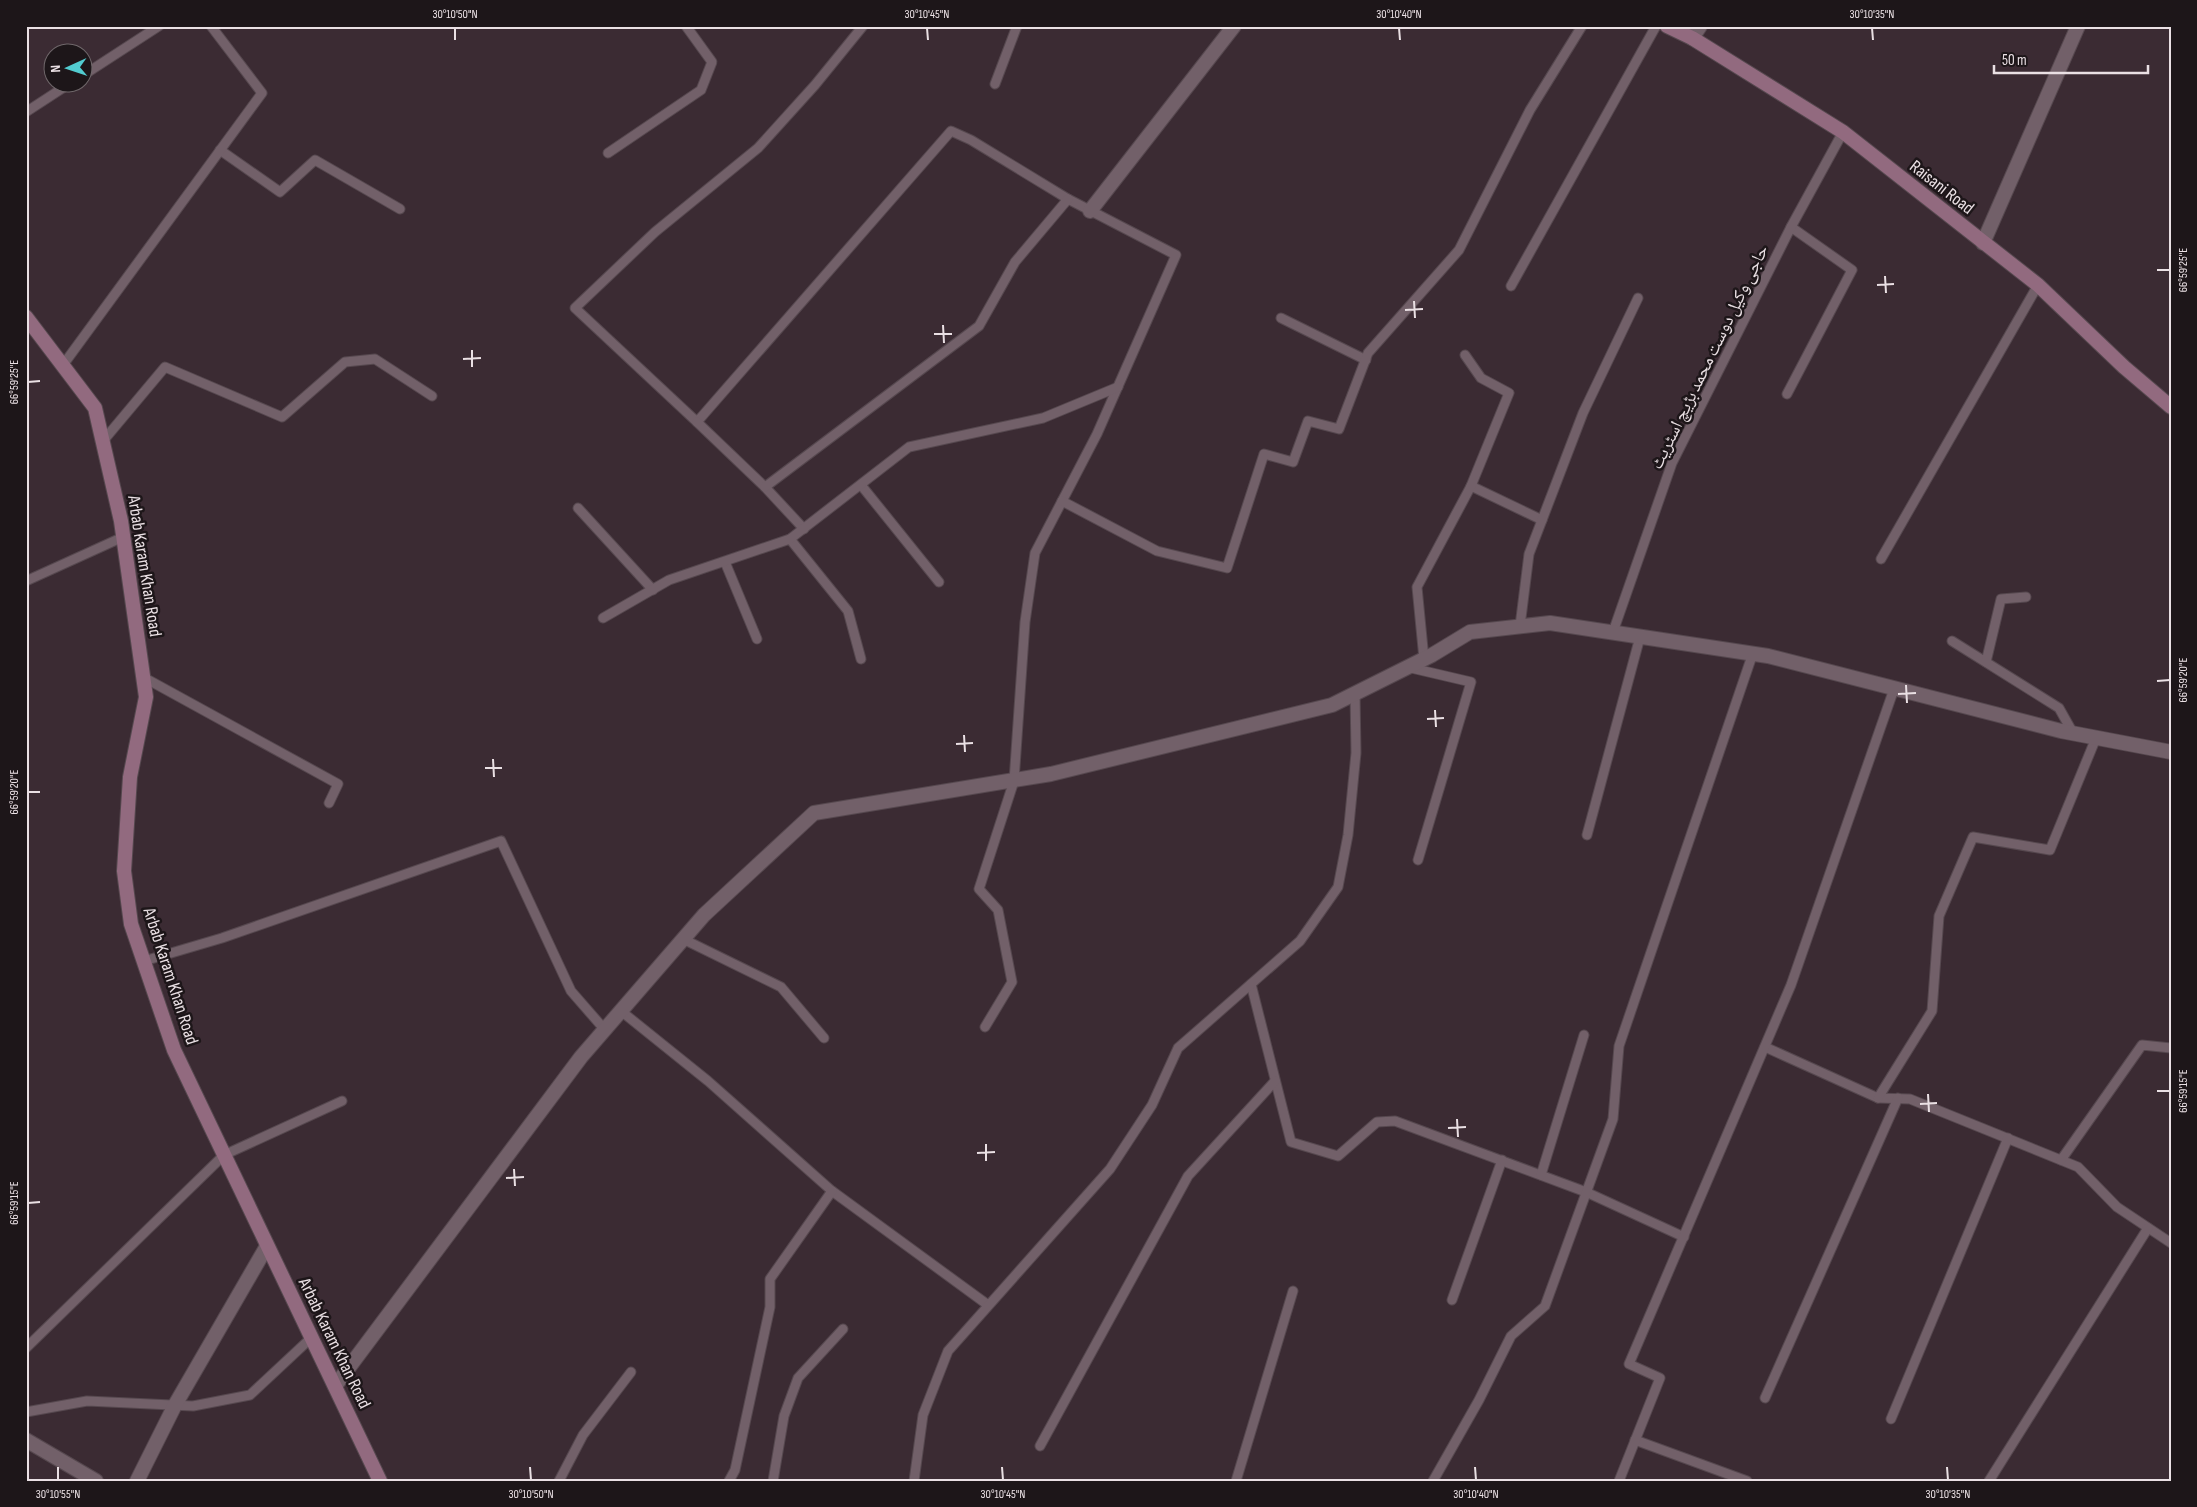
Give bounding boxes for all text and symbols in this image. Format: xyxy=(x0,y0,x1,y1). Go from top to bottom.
text: 30°10'50"N xyxy=(432,7,478,22)
text: 30°10'45"N xyxy=(905,7,949,22)
text: 30°10'40"N xyxy=(1376,7,1422,22)
text: 30°10'35"N xyxy=(1850,7,1894,22)
north arrow xyxy=(42,42,92,92)
scale bar xyxy=(1994,42,2148,74)
text: 50 m xyxy=(2002,51,2027,70)
text: N xyxy=(47,64,64,73)
street label: Raisani Road xyxy=(1905,156,1978,219)
street label: حاجی وکیل دوست محمد بڑیچ اسٹریٹ xyxy=(1646,242,1774,473)
text: 66°59'25"E xyxy=(2176,248,2191,292)
text: 66°59'25"E xyxy=(7,360,22,404)
street label: Arbab Karam Khan Road xyxy=(123,493,166,638)
text: 66°59'20"E xyxy=(2176,658,2191,702)
text: 66°59'20"E xyxy=(7,770,22,814)
street label: Arbab Karam Khan Road xyxy=(138,904,203,1047)
text: 66°59'15"E xyxy=(2176,1069,2191,1113)
text: 66°59'15"E xyxy=(7,1181,22,1225)
street label: Arbab Karam Khan Road xyxy=(293,1274,375,1412)
text: 30°10'55"N xyxy=(36,1487,80,1502)
text: 30°10'50"N xyxy=(508,1487,554,1502)
text: 30°10'45"N xyxy=(981,1487,1025,1502)
text: 30°10'40"N xyxy=(1453,1487,1499,1502)
text: 30°10'35"N xyxy=(1926,1487,1970,1502)

